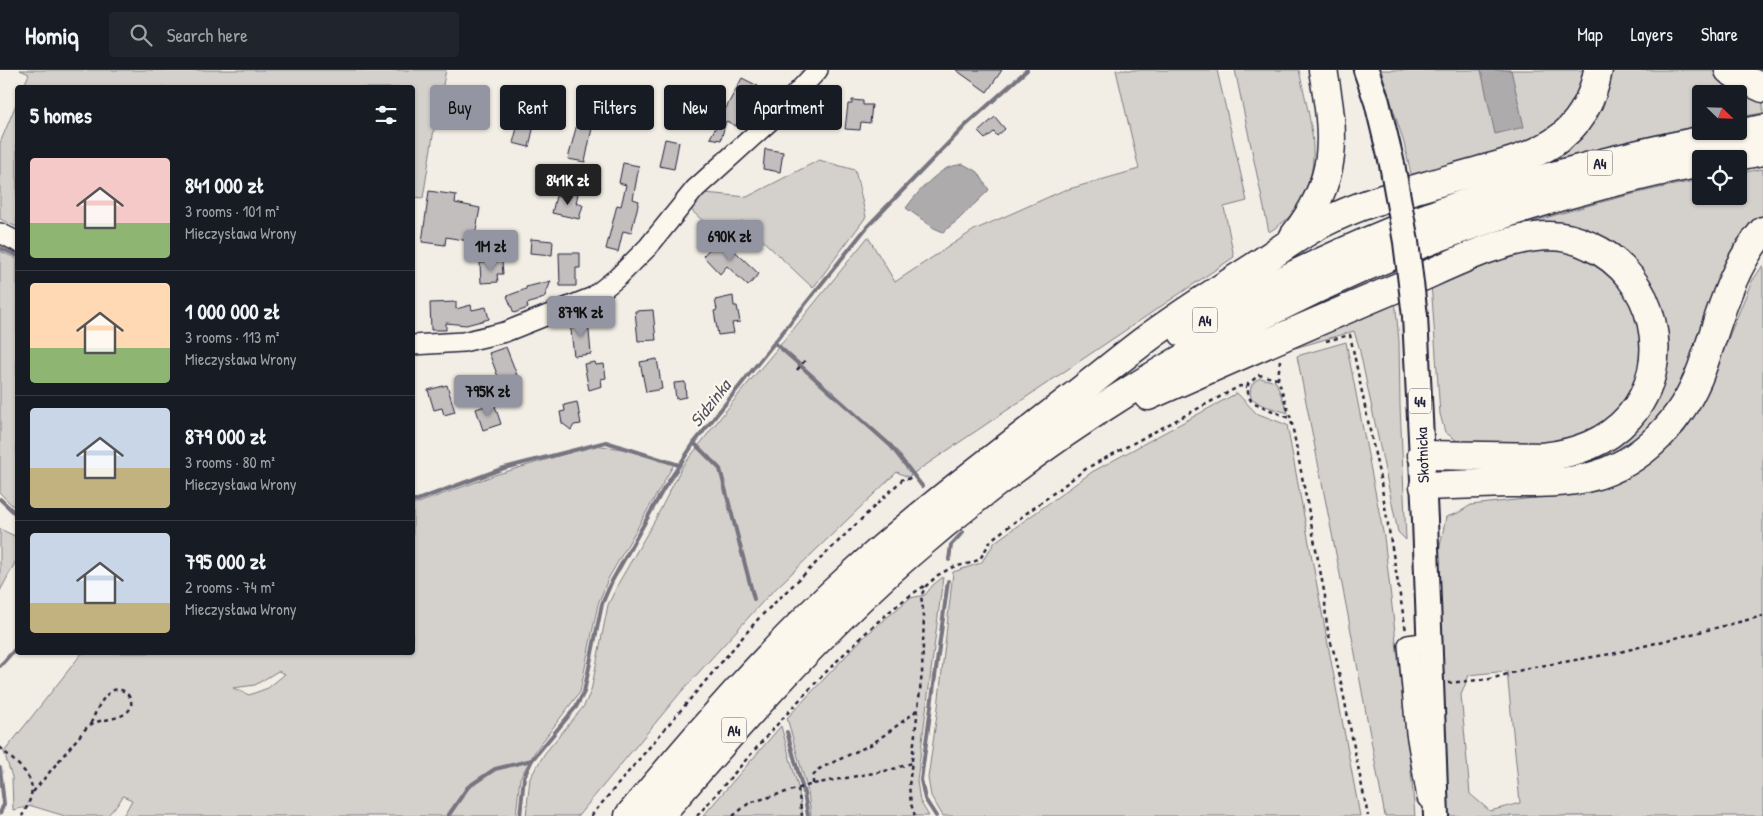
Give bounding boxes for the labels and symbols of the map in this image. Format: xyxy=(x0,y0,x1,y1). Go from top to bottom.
north arrow xyxy=(1692,85,1748,140)
road number: A4 xyxy=(1588,150,1612,176)
pin: 841K zł xyxy=(522,164,614,206)
pin: 690K zł xyxy=(684,220,776,262)
pin: 1M zł xyxy=(456,230,526,272)
pin: 879K zł xyxy=(535,296,627,338)
road number: A4 xyxy=(1192,308,1218,332)
water label: Sidzinka xyxy=(684,373,738,432)
pin: 795K zł xyxy=(442,374,534,417)
road number: 44 xyxy=(1409,388,1431,414)
street label: Skotnicka xyxy=(1410,427,1434,483)
road number: A4 xyxy=(722,718,746,742)

